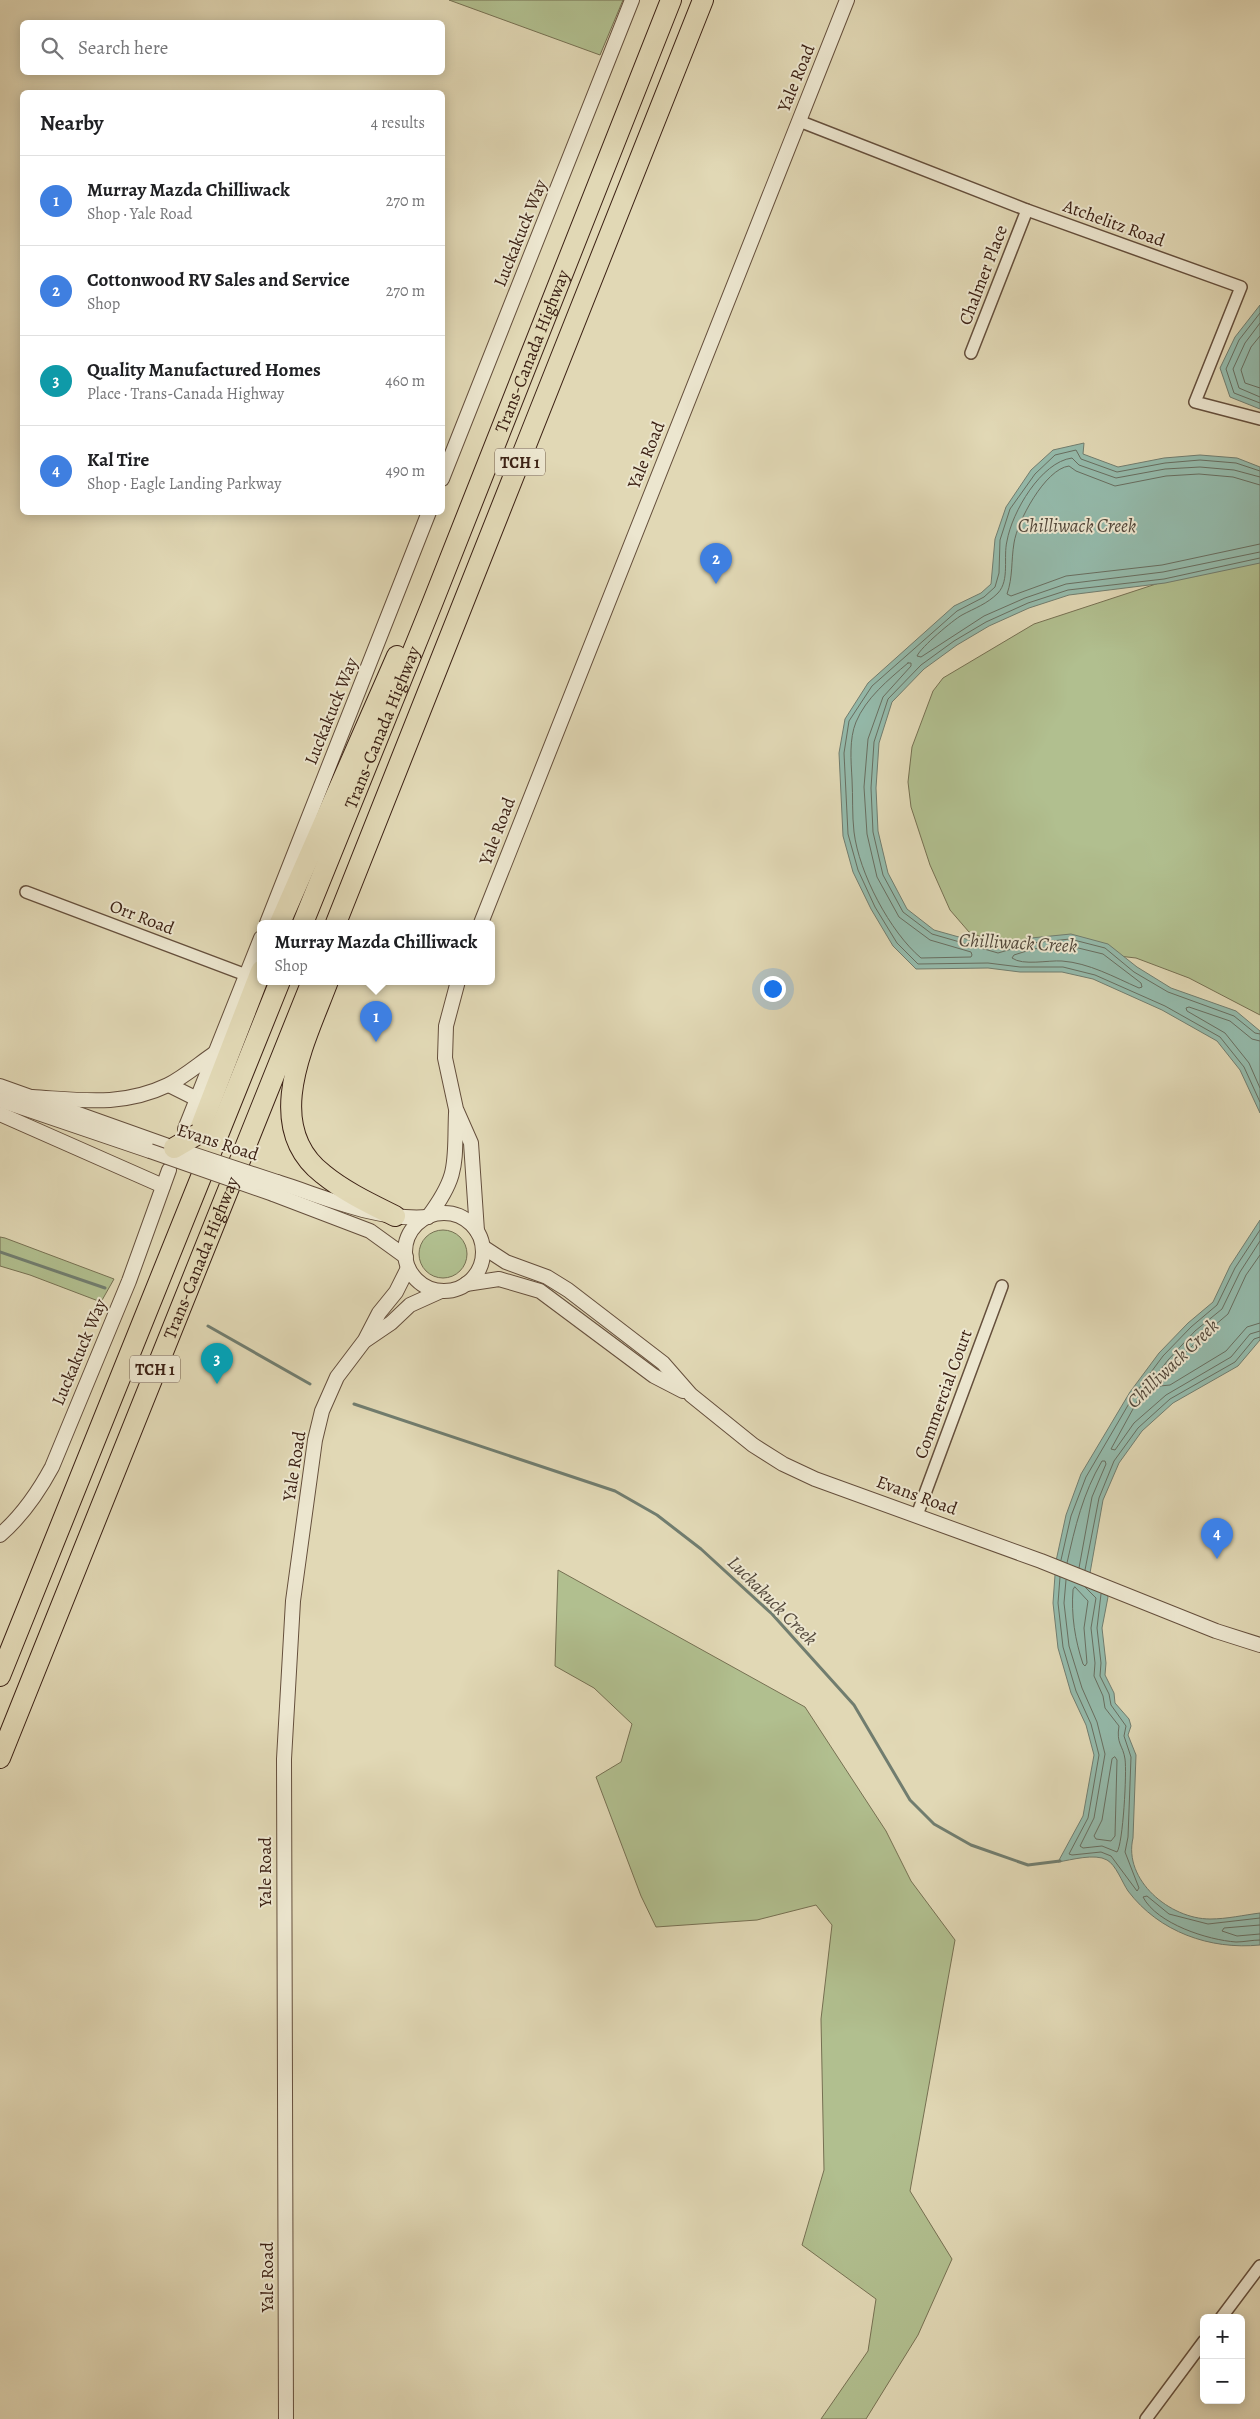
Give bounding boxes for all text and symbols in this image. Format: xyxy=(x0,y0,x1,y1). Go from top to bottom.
search box xyxy=(20,20,445,75)
icon: search xyxy=(38,34,66,62)
text: Search here xyxy=(78,35,168,61)
street label: Yale Road xyxy=(771,41,820,116)
text: Nearby xyxy=(40,109,103,137)
text: 4 results xyxy=(371,112,425,134)
street label: Luckakuck Way xyxy=(488,175,553,290)
text: Murray Mazda Chilliwack xyxy=(87,177,290,203)
text: 1 xyxy=(53,190,59,212)
text: 270 m xyxy=(386,190,425,212)
street label: Atchelitz Road xyxy=(1059,193,1168,253)
text: Shop · Yale Road xyxy=(87,203,192,225)
street label: Chalmer Place xyxy=(953,222,1013,328)
street label: Trans-Canada Highway xyxy=(489,265,575,436)
text: Cottonwood RV Sales and Service xyxy=(87,267,350,293)
text: 2 xyxy=(52,280,60,302)
text: 270 m xyxy=(386,280,425,302)
text: Shop xyxy=(87,293,120,315)
text: Quality Manufactured Homes xyxy=(87,357,321,383)
text: 3 xyxy=(53,370,59,392)
text: 460 m xyxy=(385,370,425,392)
text: Place · Trans-Canada Highway xyxy=(87,383,284,405)
street label: Yale Road xyxy=(621,418,670,493)
text: Kal Tire xyxy=(87,447,149,473)
road number: TCH 1 xyxy=(495,448,545,476)
text: 4 xyxy=(52,460,60,482)
text: 490 m xyxy=(385,460,425,482)
text: Shop · Eagle Landing Parkway xyxy=(87,473,281,495)
water label: Chilliwack Creek xyxy=(1018,513,1136,539)
pin: 2 xyxy=(700,543,732,584)
street label: Trans-Canada Highway xyxy=(339,642,426,812)
street label: Luckakuck Way xyxy=(299,653,364,768)
street label: Yale Road xyxy=(473,793,521,869)
street label: Orr Road xyxy=(106,894,178,940)
popup xyxy=(257,920,495,985)
water label: Chilliwack Creek xyxy=(958,927,1078,959)
text: Murray Mazda Chilliwack xyxy=(275,929,477,955)
text: Shop xyxy=(275,955,308,977)
your location xyxy=(760,976,786,1002)
pin: 1 xyxy=(360,1001,392,1042)
street label: Evans Road xyxy=(174,1118,262,1167)
street label: Trans-Canada Highway xyxy=(157,1172,245,1343)
street label: Luckakuck Way xyxy=(46,1294,113,1409)
water label: Chilliwack Creek xyxy=(1121,1313,1224,1414)
street label: Commercial Court xyxy=(908,1326,978,1462)
pin: 3 xyxy=(201,1343,233,1384)
road number: TCH 1 xyxy=(130,1356,180,1382)
street label: Yale Road xyxy=(276,1429,311,1504)
street label: Evans Road xyxy=(873,1469,961,1521)
pin: 4 xyxy=(1201,1518,1233,1559)
water label: Luckakuck Creek xyxy=(722,1550,823,1651)
street label: Yale Road xyxy=(253,1836,277,1908)
street label: Yale Road xyxy=(255,2241,279,2313)
map controls xyxy=(1200,2314,1245,2404)
button: + xyxy=(1200,2314,1245,2359)
button: − xyxy=(1200,2359,1245,2404)

